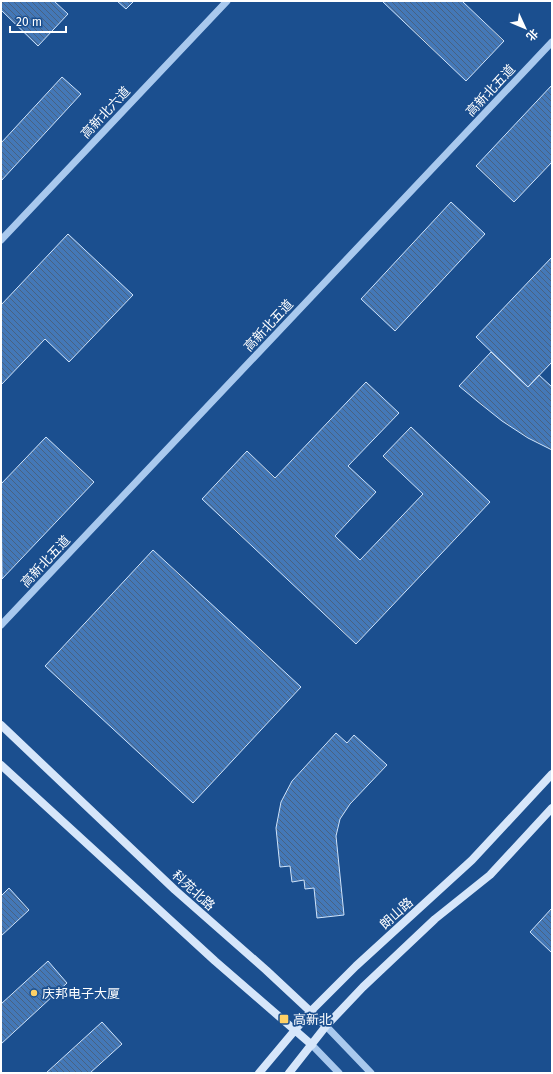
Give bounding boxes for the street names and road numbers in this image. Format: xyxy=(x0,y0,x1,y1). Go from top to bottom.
street label: 高新北五道 xyxy=(463,61,518,119)
street label: 高新北六道 xyxy=(78,83,133,141)
street label: 高新北五道 xyxy=(241,296,296,354)
street label: 高新北五道 xyxy=(18,532,73,590)
street label: 科苑北路 xyxy=(169,867,218,913)
street label: 朗山路 xyxy=(377,895,416,932)

